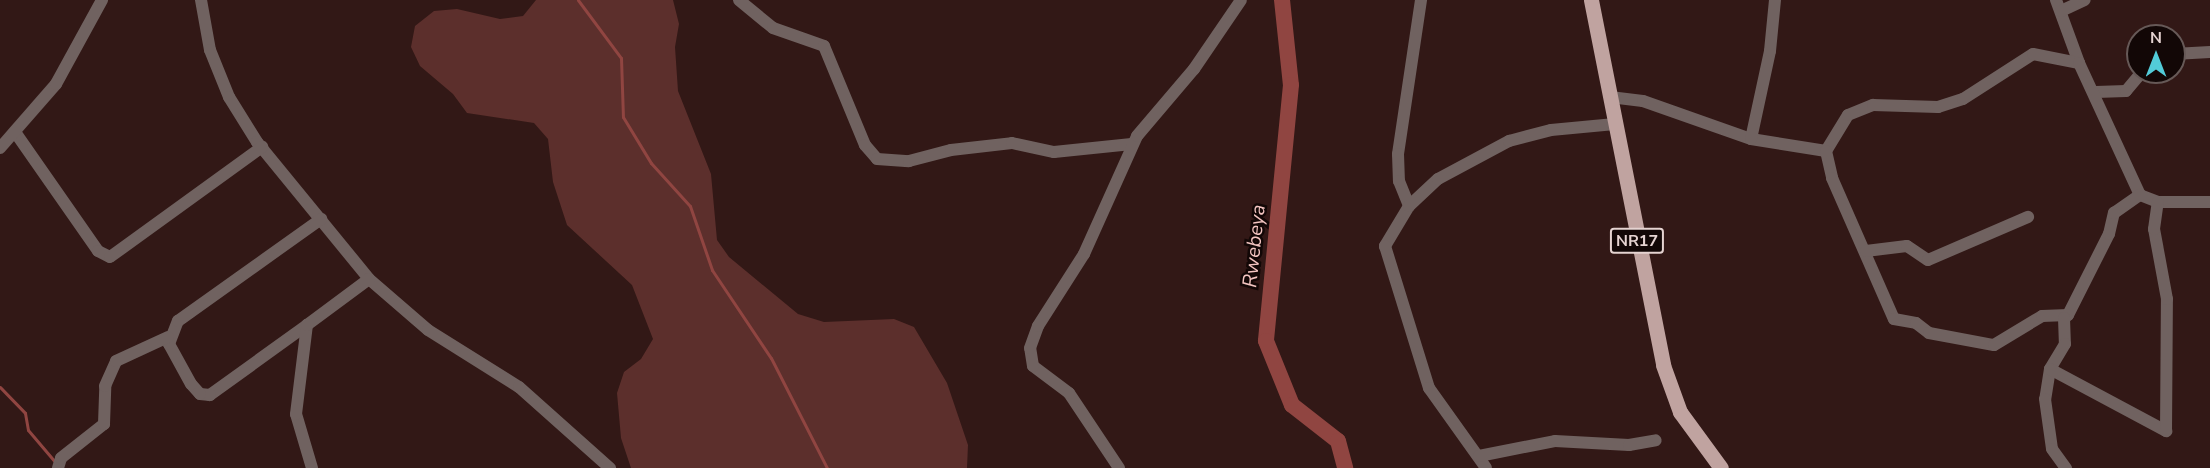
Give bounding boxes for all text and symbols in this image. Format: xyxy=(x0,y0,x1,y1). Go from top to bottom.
north arrow xyxy=(2126,24,2186,84)
text: N xyxy=(2150,27,2162,49)
water label: Rwebeya xyxy=(1238,203,1270,289)
road number: NR17 xyxy=(1608,228,1666,254)

